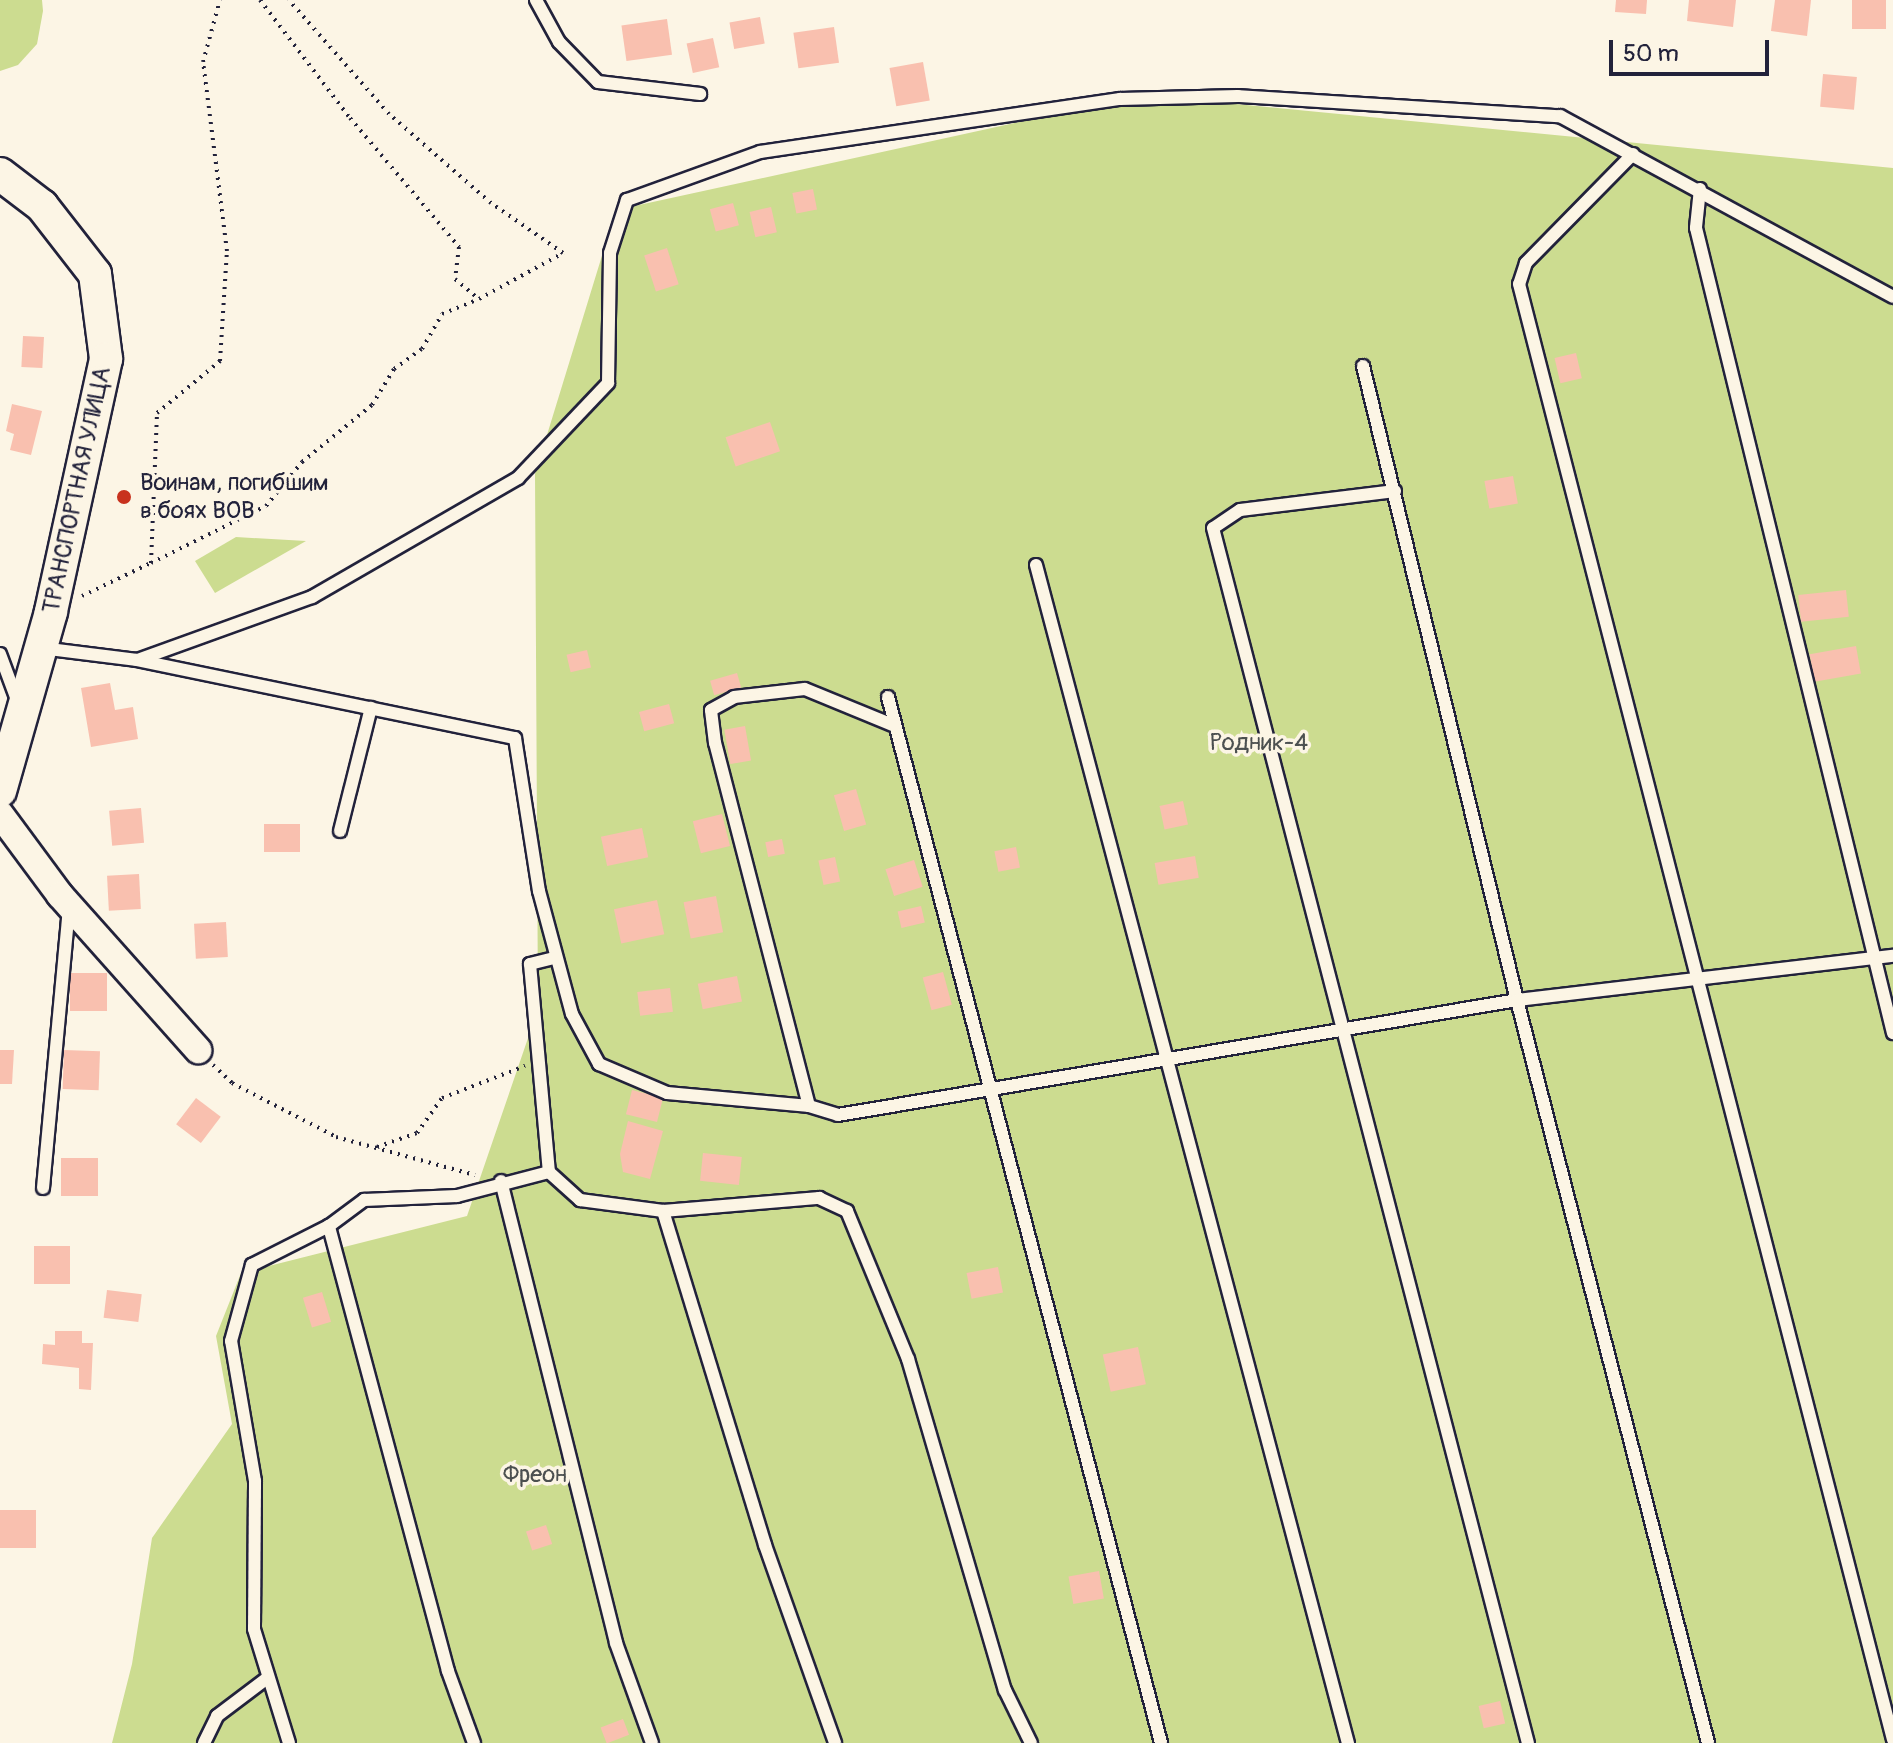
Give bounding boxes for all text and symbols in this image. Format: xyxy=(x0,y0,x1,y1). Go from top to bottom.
scale bar xyxy=(1613,24,1773,74)
text: 50 m xyxy=(1623,39,1679,68)
street label: ТРАНСПОРТНАЯ УЛИЦА xyxy=(37,364,117,616)
place label: Воинам, погибшим в боях ВОВ xyxy=(140,469,329,525)
marker: Воинам, погибшим в боях ВОВ xyxy=(115,488,133,506)
park label: Родник-4 xyxy=(1210,729,1308,757)
park label: Фреон xyxy=(503,1461,567,1489)

